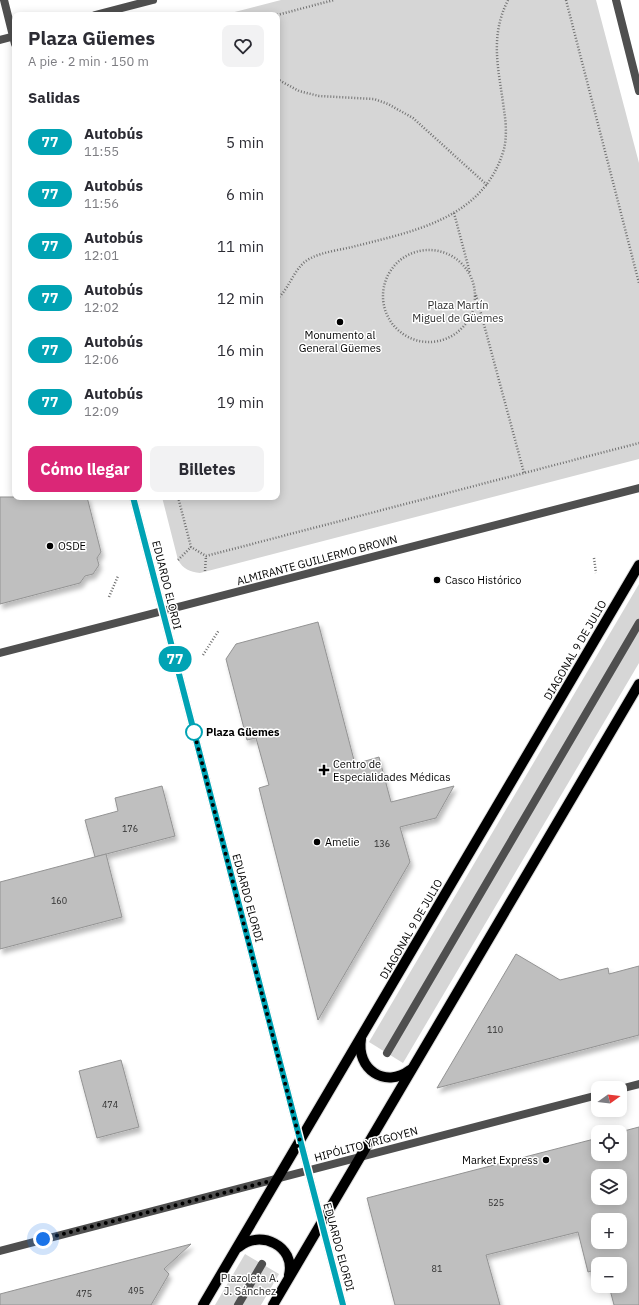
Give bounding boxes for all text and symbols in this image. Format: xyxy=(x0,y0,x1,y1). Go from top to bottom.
button: heart xyxy=(222,25,264,67)
text: Plaza Güemes xyxy=(28,26,155,50)
text: A pie · 2 min · 150 m xyxy=(28,53,149,70)
text: Salidas xyxy=(28,88,80,107)
text: Autobús xyxy=(84,124,143,143)
text: 77 xyxy=(42,133,58,151)
text: 5 min xyxy=(226,133,264,152)
text: 11:55 xyxy=(84,143,119,160)
text: Autobús xyxy=(84,176,143,195)
text: 77 xyxy=(42,185,58,203)
text: 6 min xyxy=(226,185,264,204)
text: 11:56 xyxy=(84,195,119,212)
text: Autobús xyxy=(84,228,143,247)
text: 77 xyxy=(42,237,58,255)
text: 11 min xyxy=(217,237,264,256)
text: 12:01 xyxy=(84,247,119,264)
text: Autobús xyxy=(84,280,143,299)
text: 77 xyxy=(42,289,58,307)
text: 12 min xyxy=(217,289,264,308)
park label: Plaza Martín Miguel de Güemes xyxy=(412,298,504,325)
text: 12:02 xyxy=(84,299,119,316)
marker: Monumento al General Güemes xyxy=(335,317,345,327)
place label: Monumento al General Güemes xyxy=(299,328,381,355)
text: Autobús xyxy=(84,332,143,351)
text: 77 xyxy=(42,341,58,359)
text: 16 min xyxy=(217,341,264,360)
text: 12:06 xyxy=(84,351,119,368)
text: Autobús xyxy=(84,384,143,403)
text: 77 xyxy=(42,393,58,411)
text: 19 min xyxy=(217,393,264,412)
text: 12:09 xyxy=(84,403,119,420)
button: Cómo llegar xyxy=(28,446,142,492)
button: Billetes xyxy=(150,446,264,492)
street label: ALMIRANTE GUILLERMO BROWN xyxy=(235,532,399,588)
place label: OSDE xyxy=(58,539,86,553)
street label: EDUARDO ELORDI xyxy=(149,539,185,631)
marker: OSDE xyxy=(45,541,55,551)
place label: Casco Histórico xyxy=(445,573,521,587)
marker: Casco Histórico xyxy=(432,575,442,585)
street label: DIAGONAL 9 DE JULIO xyxy=(541,597,610,703)
line badge: 77 xyxy=(157,646,193,672)
text: 77 xyxy=(167,650,183,668)
marker: Plaza Güemes xyxy=(185,723,203,741)
place label: Plaza Güemes xyxy=(206,725,280,739)
place label: Centro de Especialidades Médicas xyxy=(333,757,451,784)
marker: Centro de Especialidades Médicas xyxy=(318,764,330,776)
house number: 176 xyxy=(122,823,138,834)
place label: Amelie xyxy=(325,835,359,849)
marker: Amelie xyxy=(312,837,322,847)
house number: 136 xyxy=(374,838,390,849)
street label: EDUARDO ELORDI xyxy=(229,852,267,944)
street label: DIAGONAL 9 DE JULIO xyxy=(377,876,446,982)
house number: 160 xyxy=(51,895,67,906)
house number: 110 xyxy=(487,1024,503,1035)
north arrow xyxy=(591,1081,627,1117)
map controls xyxy=(591,1081,627,1293)
house number: 474 xyxy=(102,1099,118,1110)
street label: HIPÓLITO YRIGOYEN xyxy=(313,1123,419,1165)
button: locate xyxy=(591,1125,627,1161)
place label: Market Express xyxy=(462,1153,538,1167)
marker: Market Express xyxy=(541,1155,551,1165)
button: layers xyxy=(591,1169,627,1205)
house number: 525 xyxy=(488,1197,504,1208)
street label: EDUARDO ELORDI xyxy=(320,1201,358,1293)
button: + xyxy=(591,1213,627,1249)
your location xyxy=(33,1229,53,1249)
button: − xyxy=(591,1257,627,1293)
house number: 81 xyxy=(432,1263,442,1274)
park label: Plazoleta A. J. Sánchez xyxy=(221,1271,279,1298)
house number: 495 xyxy=(128,1285,144,1296)
house number: 475 xyxy=(76,1288,92,1299)

